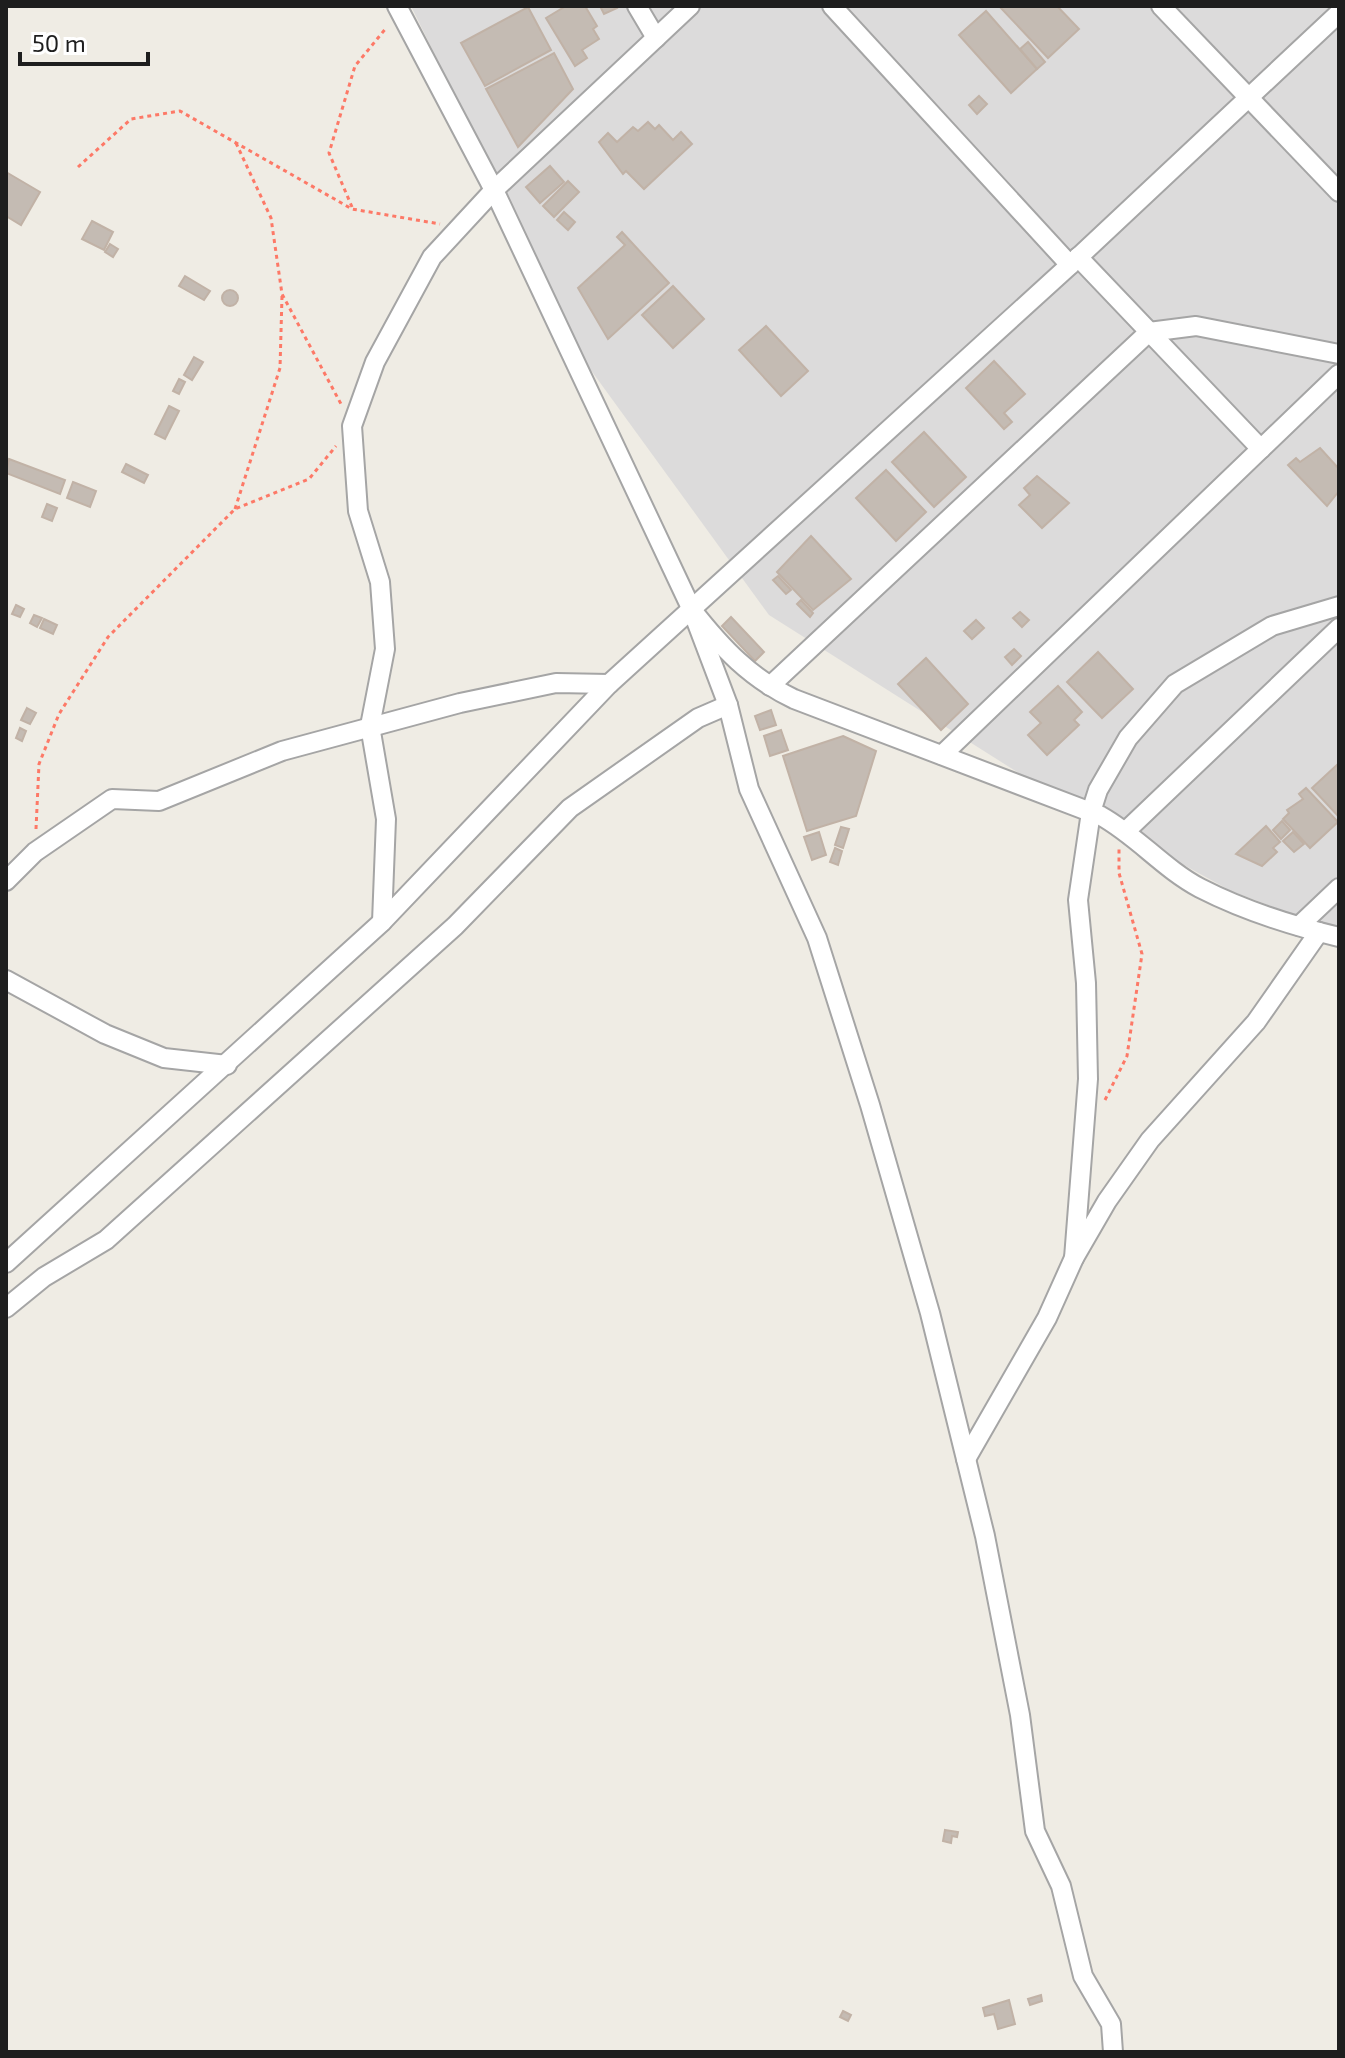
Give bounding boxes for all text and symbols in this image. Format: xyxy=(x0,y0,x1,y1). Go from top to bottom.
scale bar xyxy=(20,16,148,66)
text: 50 m xyxy=(32,28,86,57)

